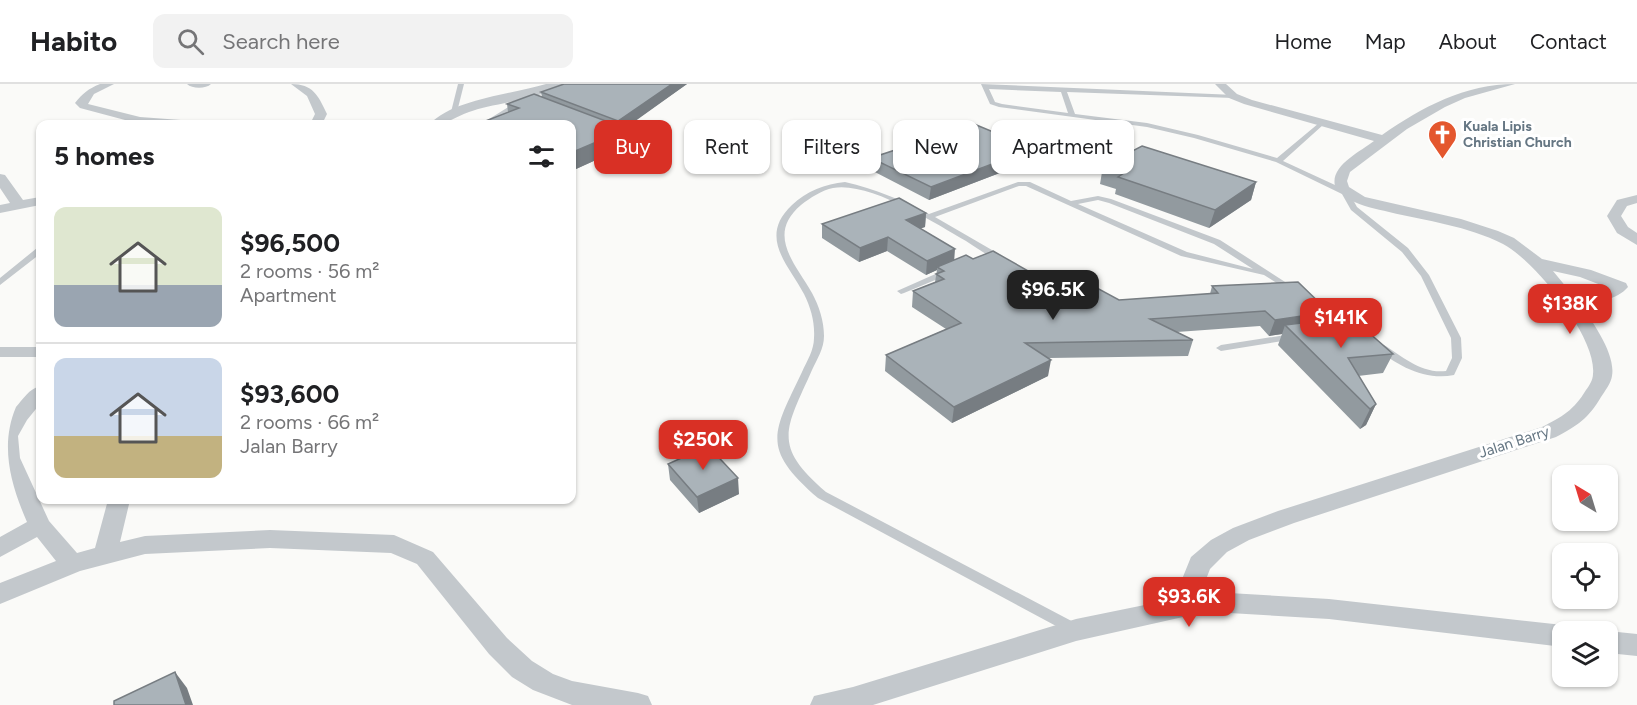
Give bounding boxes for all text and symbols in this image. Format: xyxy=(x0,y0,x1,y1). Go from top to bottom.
search box xyxy=(153,14,573,68)
text: Habito xyxy=(30,24,117,58)
icon: search xyxy=(174,25,207,58)
text: Search here xyxy=(222,28,340,55)
text: Home xyxy=(1275,29,1332,54)
text: Map xyxy=(1365,29,1406,54)
text: About xyxy=(1439,29,1497,54)
text: Contact xyxy=(1530,29,1607,54)
church icon: Kuala Lipis Christian Church xyxy=(1426,118,1458,160)
place label: Kuala Lipis Christian Church xyxy=(1463,118,1572,151)
chip: Buy xyxy=(594,120,672,174)
chip: Rent xyxy=(684,120,770,174)
chip: Filters xyxy=(782,120,881,174)
chip: New xyxy=(893,120,979,174)
chip: Apartment xyxy=(991,120,1134,174)
text: 5 homes xyxy=(54,140,154,172)
icon: filters xyxy=(525,140,558,173)
text: $96,500 xyxy=(240,227,340,259)
icon: home xyxy=(102,231,174,303)
text: 2 rooms · 56 m² xyxy=(240,259,379,283)
pin: $96.5K xyxy=(1004,270,1102,321)
text: $96.5K xyxy=(1021,277,1085,301)
text: Apartment xyxy=(240,283,337,307)
pin: $138K xyxy=(1528,284,1612,335)
text: $138K xyxy=(1542,291,1598,315)
pin: $141K xyxy=(1299,298,1383,349)
text: $141K xyxy=(1314,305,1368,329)
text: $93,600 xyxy=(240,378,339,410)
icon: home xyxy=(102,382,174,454)
text: 2 rooms · 66 m² xyxy=(240,410,379,434)
pin: $250K xyxy=(661,420,745,471)
street label: Jalan Barry xyxy=(1476,422,1552,462)
text: $250K xyxy=(673,427,733,451)
text: Jalan Barry xyxy=(240,434,338,458)
north arrow xyxy=(1552,465,1618,531)
map controls xyxy=(1552,465,1618,687)
button: locate xyxy=(1552,543,1618,609)
pin: $93.6K xyxy=(1140,577,1238,628)
text: $93.6K xyxy=(1157,584,1221,608)
button: layers xyxy=(1552,621,1618,687)

